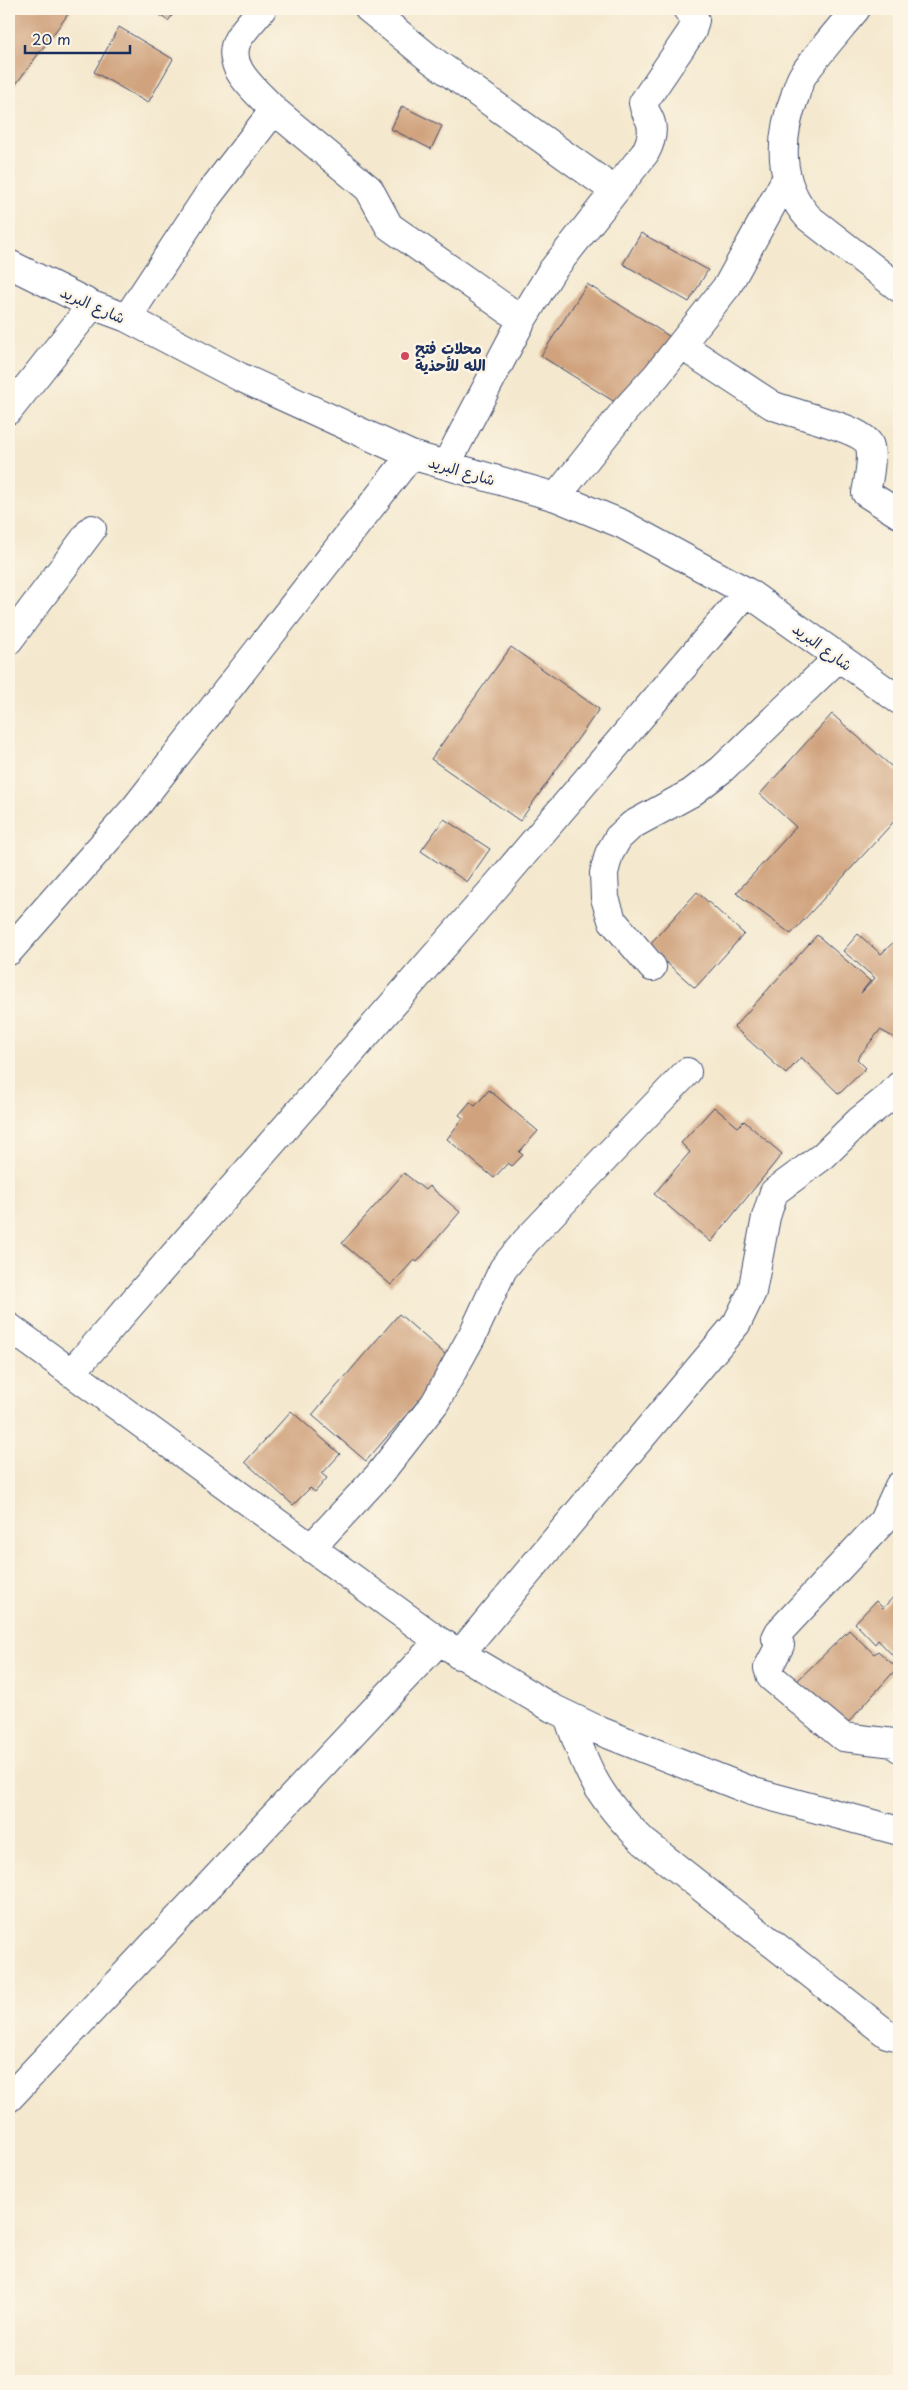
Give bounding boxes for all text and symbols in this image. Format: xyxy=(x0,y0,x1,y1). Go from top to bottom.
scale bar xyxy=(25,22,130,54)
text: 20 m xyxy=(32,27,71,50)
street label: شارع البريد xyxy=(57,280,129,328)
place label: محلات فتح الله للأحذية xyxy=(415,336,486,376)
marker: محلات فتح الله للأحذية xyxy=(399,350,411,362)
street label: شارع البريد xyxy=(426,449,498,491)
street label: شارع البريد xyxy=(788,616,858,676)

